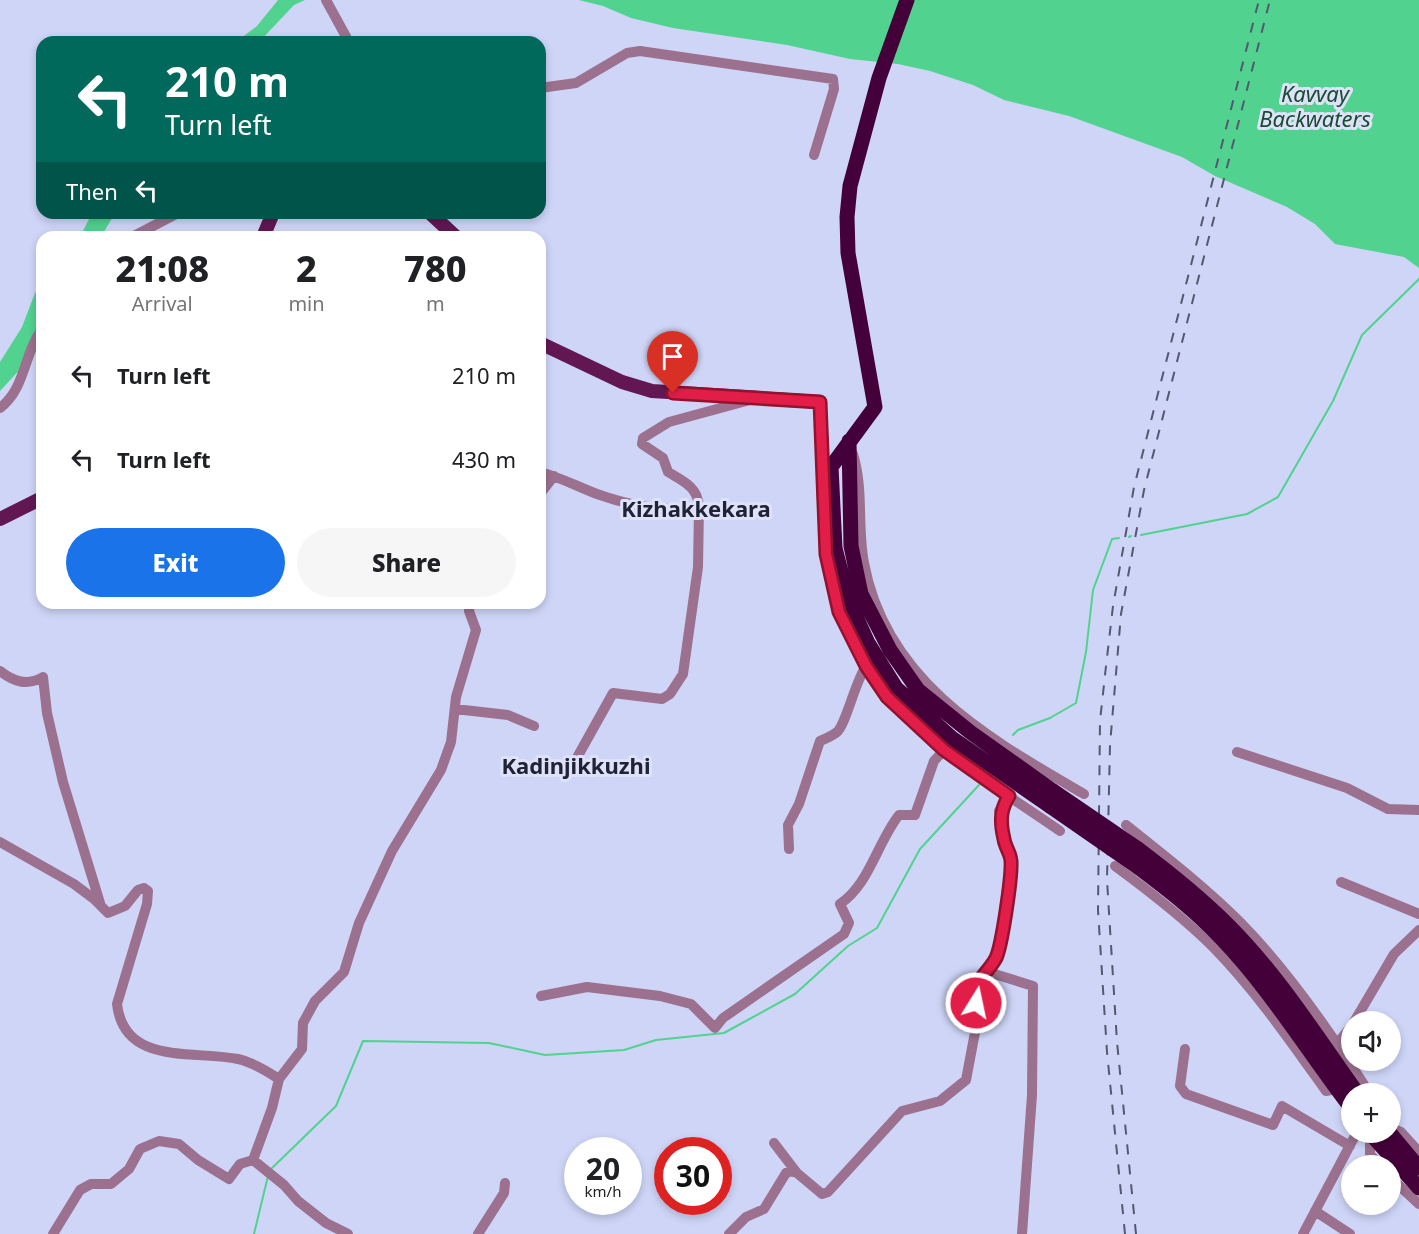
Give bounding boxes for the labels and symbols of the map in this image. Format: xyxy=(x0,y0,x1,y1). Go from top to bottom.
water label: Kavvay Backwaters xyxy=(1259,78,1371,133)
pin xyxy=(647,331,698,393)
district label: Kizhakkekara xyxy=(621,493,771,523)
district label: Kadinjikkuzhi xyxy=(501,750,651,780)
position arrow xyxy=(944,971,1008,1035)
speed limit sign: 30 xyxy=(654,1137,732,1215)

